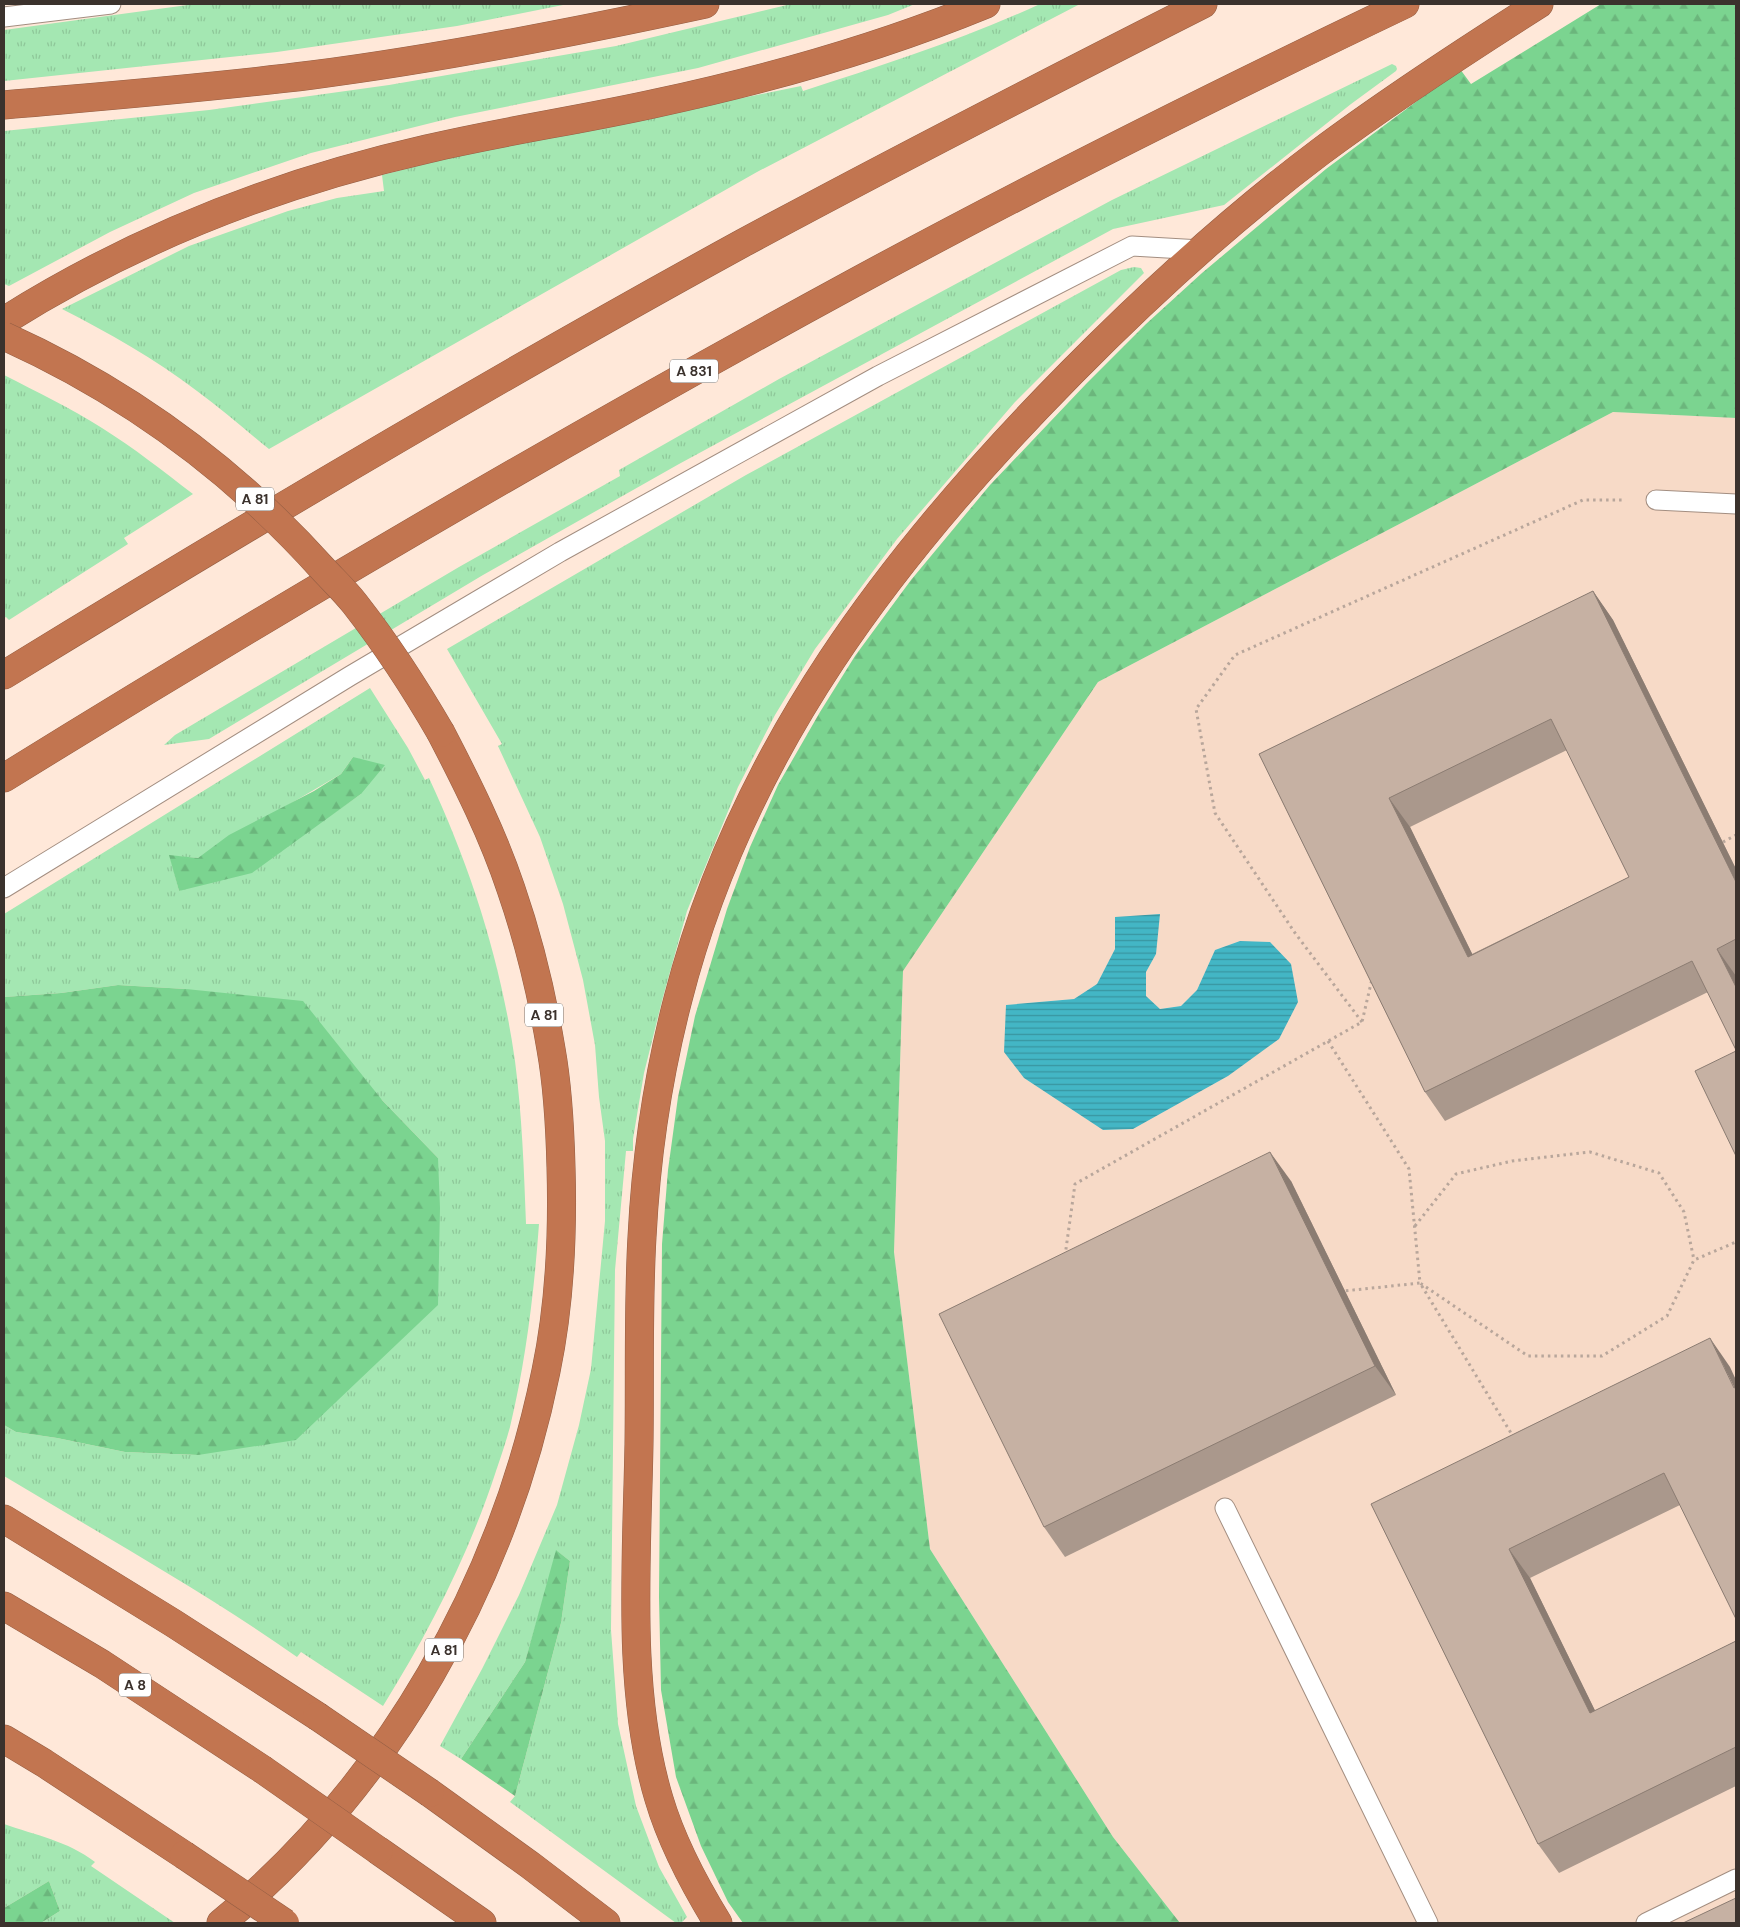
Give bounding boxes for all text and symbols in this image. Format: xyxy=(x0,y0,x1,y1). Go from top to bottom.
road number: A 831 xyxy=(670,360,718,382)
road number: A 81 xyxy=(236,488,274,510)
road number: A 81 xyxy=(525,1004,563,1026)
road number: A 81 xyxy=(425,1638,463,1662)
road number: A 8 xyxy=(119,1674,151,1696)

